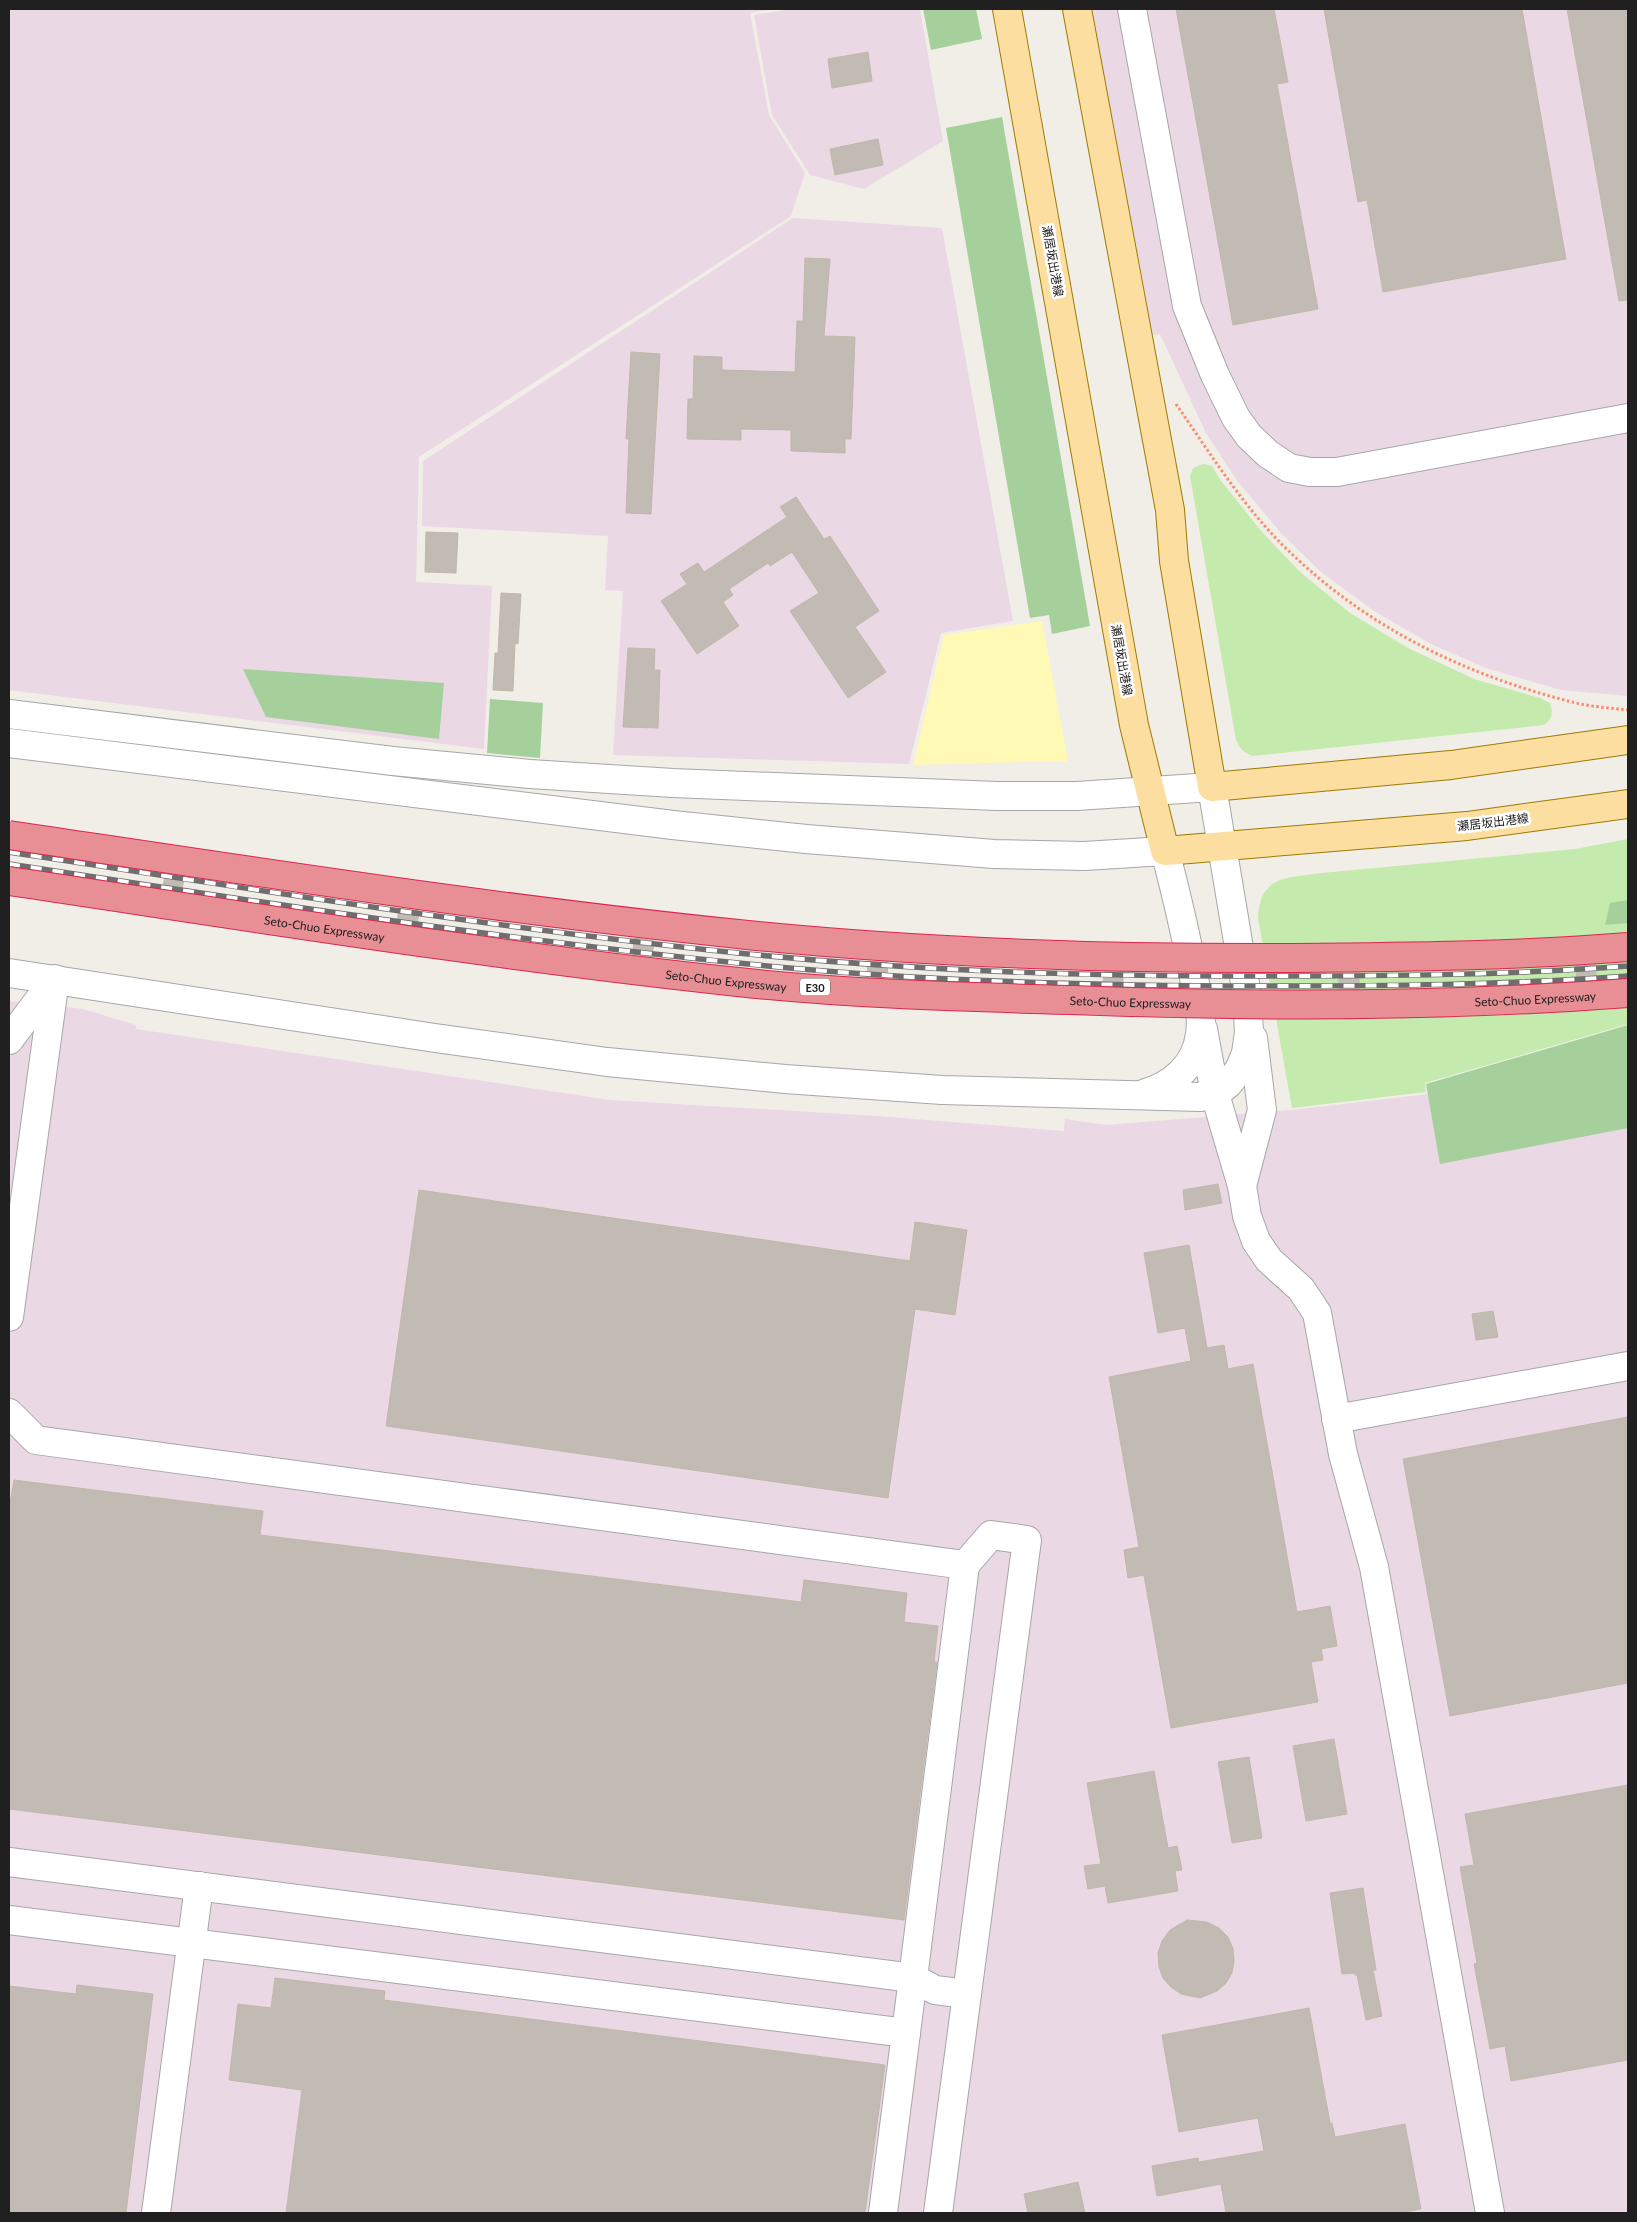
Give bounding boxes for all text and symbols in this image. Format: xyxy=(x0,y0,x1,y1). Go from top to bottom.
street label: 瀬居坂出港線 xyxy=(1039,224,1067,298)
street label: 瀬居坂出港線 xyxy=(1108,623,1136,697)
street label: 瀬居坂出港線 xyxy=(1456,810,1530,834)
street label: Seto-Chuo Expressway xyxy=(263,912,387,944)
street label: Seto-Chuo Expressway xyxy=(665,966,788,994)
road number: E30 xyxy=(800,979,830,996)
street label: Seto-Chuo Expressway xyxy=(1474,988,1597,1009)
street label: Seto-Chuo Expressway xyxy=(1069,992,1192,1011)

